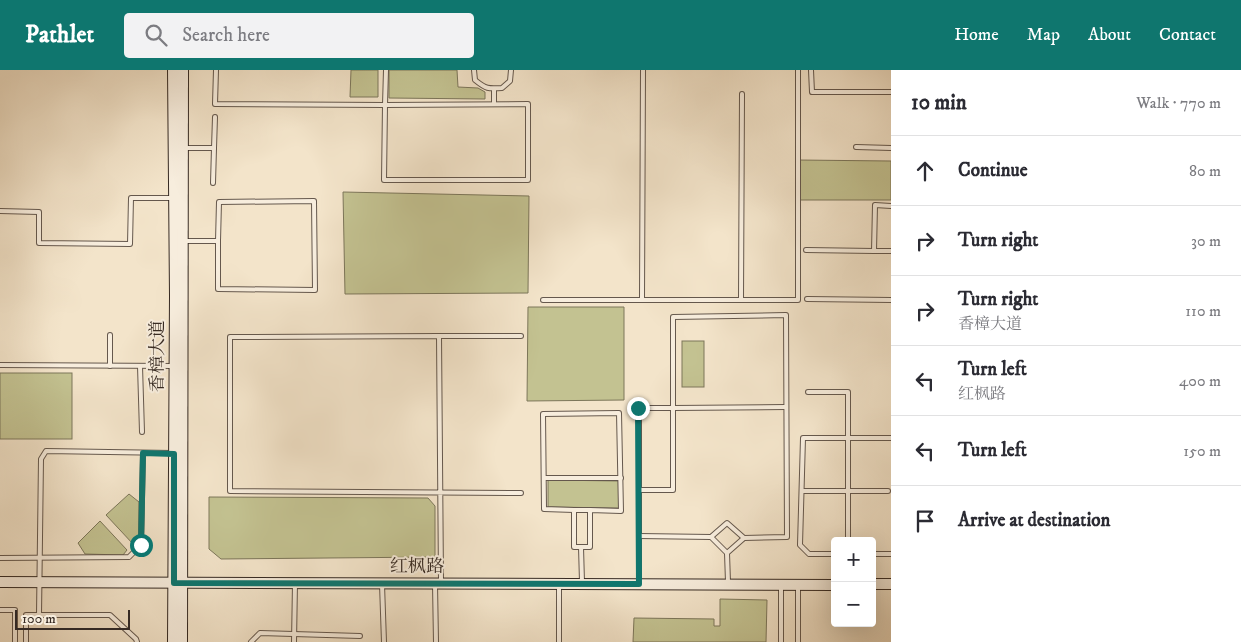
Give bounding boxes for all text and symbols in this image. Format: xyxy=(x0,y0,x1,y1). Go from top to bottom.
search box xyxy=(124,13,474,58)
text: Pathlet xyxy=(25,20,94,50)
icon: search xyxy=(142,21,170,49)
text: Search here xyxy=(182,24,270,47)
text: Home xyxy=(954,24,999,46)
text: Map xyxy=(1027,24,1060,46)
text: About xyxy=(1088,24,1131,46)
text: Contact xyxy=(1159,24,1216,46)
text: 10 min xyxy=(911,90,967,116)
text: Walk · 770 m xyxy=(1136,93,1221,113)
icon: ahead xyxy=(911,157,939,185)
text: Continue xyxy=(958,159,1028,182)
text: 80 m xyxy=(1189,161,1221,181)
icon: right xyxy=(911,227,939,255)
text: Turn right xyxy=(958,229,1038,252)
text: 30 m xyxy=(1191,231,1221,251)
text: Turn right xyxy=(958,288,1038,311)
icon: right xyxy=(911,297,939,325)
text: 110 m xyxy=(1185,301,1221,321)
text: 香樟大道 xyxy=(958,314,1022,334)
street label: 香樟大道 xyxy=(147,320,169,392)
text: Turn left xyxy=(958,358,1027,381)
icon: left xyxy=(911,367,939,395)
text: 400 m xyxy=(1179,371,1221,391)
text: 红枫路 xyxy=(958,384,1006,404)
route end xyxy=(627,397,650,420)
icon: left xyxy=(911,437,939,465)
text: Turn left xyxy=(958,439,1027,462)
text: 150 m xyxy=(1183,441,1221,461)
icon: arrive xyxy=(911,507,939,535)
text: Arrive at destination xyxy=(958,509,1110,532)
route start xyxy=(130,534,153,557)
map controls xyxy=(831,537,876,627)
button: + xyxy=(831,537,876,582)
street label: 红枫路 xyxy=(390,556,444,578)
button: − xyxy=(831,582,876,627)
scale bar xyxy=(15,607,130,630)
text: 100 m xyxy=(22,610,56,628)

